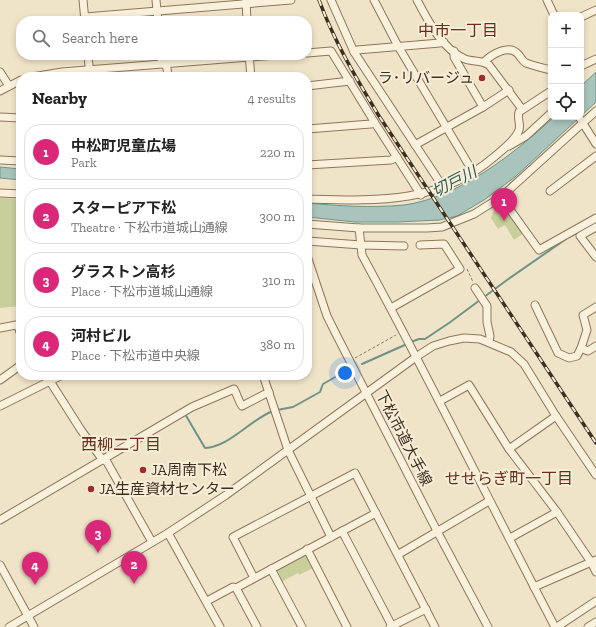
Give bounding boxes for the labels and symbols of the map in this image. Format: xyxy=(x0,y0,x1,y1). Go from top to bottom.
district label: 中市一丁目 xyxy=(418,21,498,40)
place label: ラ･リバージュ xyxy=(378,69,474,87)
marker: ラ･リバージュ xyxy=(477,73,487,83)
water label: 切戸川 xyxy=(429,161,482,201)
pin: 1 xyxy=(491,188,517,221)
your location xyxy=(335,363,355,383)
street label: 下松市道大手線 xyxy=(372,387,436,489)
district label: 西柳二丁目 xyxy=(81,435,161,454)
place label: JA周南下松 xyxy=(151,461,227,479)
marker: JA周南下松 xyxy=(138,465,148,475)
district label: せせらぎ町一丁目 xyxy=(445,469,573,488)
place label: JA生産資材センター xyxy=(99,480,235,498)
marker: JA生産資材センター xyxy=(86,484,96,494)
pin: 3 xyxy=(85,520,111,553)
pin: 2 xyxy=(121,551,147,584)
pin: 4 xyxy=(22,552,48,585)

